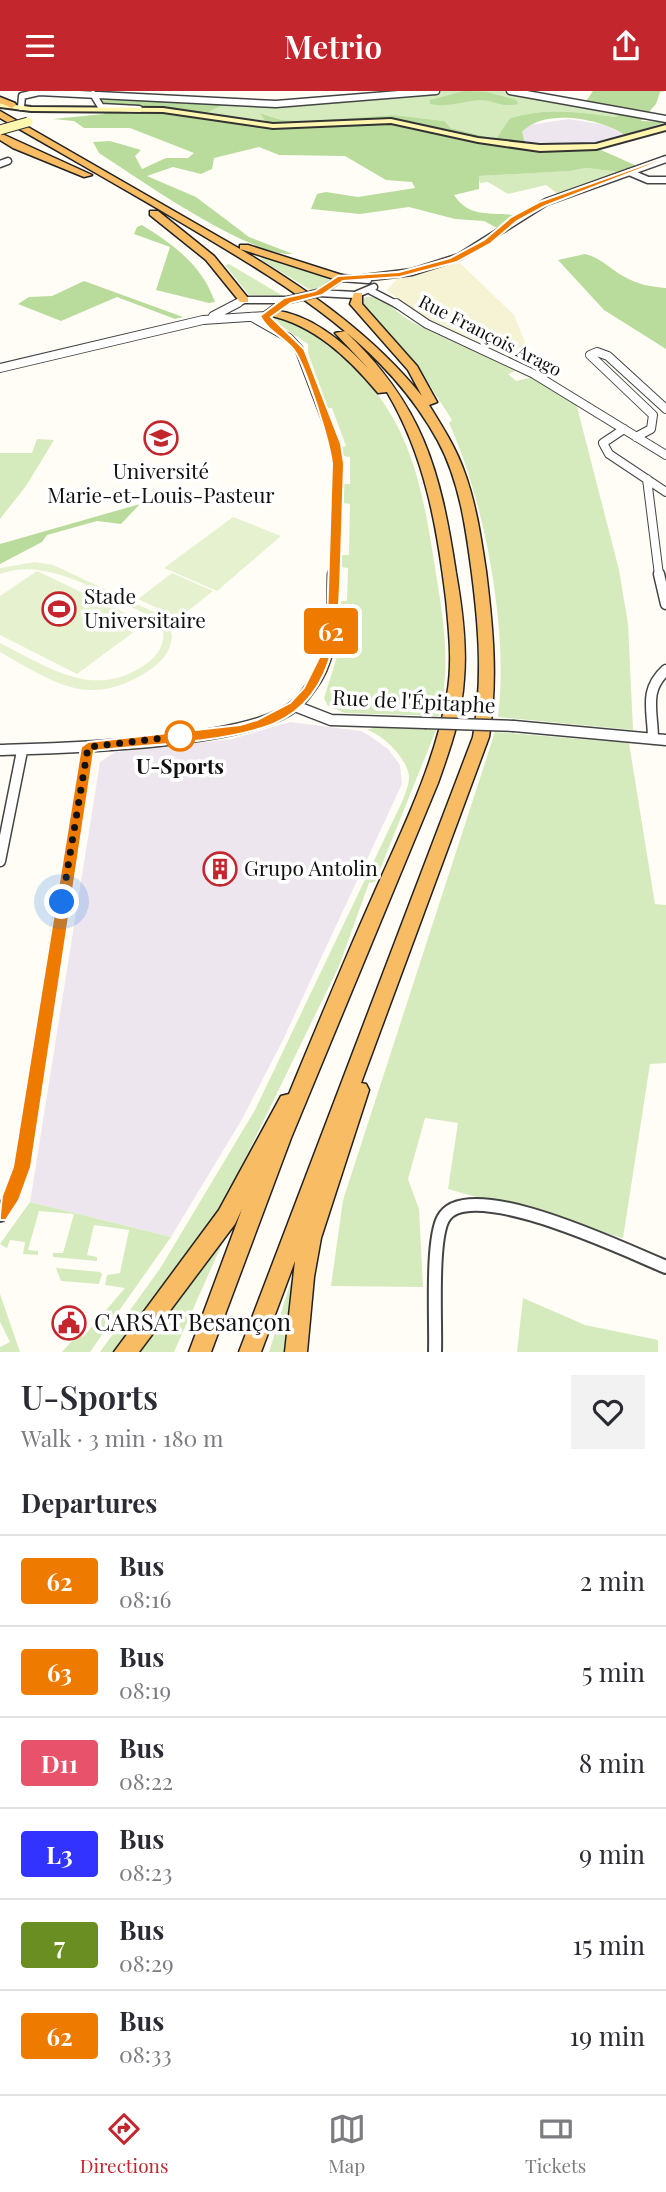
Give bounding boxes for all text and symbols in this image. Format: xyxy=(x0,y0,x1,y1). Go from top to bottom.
text: Metrio xyxy=(284,24,382,67)
icon: menu xyxy=(21,27,59,65)
icon: share xyxy=(607,27,645,65)
street label: Rue François Arago xyxy=(415,289,566,381)
school or university icon: Université Marie-et-Louis-Pasteur xyxy=(142,419,180,457)
place label: Université Marie-et-Louis-Pasteur xyxy=(47,456,275,508)
place label: Stade Universitaire xyxy=(84,581,206,633)
sports icon: Stade Universitaire xyxy=(40,590,78,628)
line badge: 62 xyxy=(300,608,362,654)
text: 62 xyxy=(318,615,344,647)
street label: Rue de l'Épitaphe xyxy=(332,682,496,718)
marker: U-Sports xyxy=(165,721,195,751)
place label: U-Sports xyxy=(136,751,224,779)
building icon: Grupo Antolin xyxy=(201,850,239,888)
place label: Grupo Antolin xyxy=(244,853,378,881)
your location xyxy=(44,884,79,919)
public building icon: CARSAT Besançon xyxy=(50,1304,88,1342)
place label: CARSAT Besançon xyxy=(94,1305,291,1337)
text: U-Sports xyxy=(21,1374,158,1418)
button: heart xyxy=(571,1375,645,1449)
text: Walk · 3 min · 180 m xyxy=(21,1422,224,1453)
text: Departures xyxy=(21,1485,157,1520)
text: Bus xyxy=(119,1548,164,1583)
text: 2 min xyxy=(580,1563,645,1598)
text: 62 xyxy=(46,1565,73,1597)
text: 08:16 xyxy=(119,1583,171,1614)
text: Bus xyxy=(119,1639,164,1674)
text: 5 min xyxy=(582,1654,645,1689)
text: 63 xyxy=(47,1656,72,1688)
text: 08:19 xyxy=(119,1674,171,1705)
text: Bus xyxy=(119,1730,164,1765)
text: 8 min xyxy=(579,1745,645,1780)
text: D11 xyxy=(41,1747,78,1779)
text: 08:22 xyxy=(119,1765,173,1796)
text: Bus xyxy=(119,1821,164,1856)
text: 9 min xyxy=(579,1836,645,1871)
text: L3 xyxy=(46,1838,73,1870)
text: 08:23 xyxy=(119,1856,172,1887)
text: Bus xyxy=(119,1912,164,1947)
text: 15 min xyxy=(573,1927,645,1962)
text: 7 xyxy=(54,1929,65,1961)
text: 08:29 xyxy=(119,1947,174,1978)
text: Bus xyxy=(119,2003,164,2038)
text: 19 min xyxy=(569,2018,645,2053)
text: 62 xyxy=(46,2020,73,2052)
text: 08:33 xyxy=(119,2038,172,2069)
tab: Directions xyxy=(80,2110,168,2178)
tab: Map xyxy=(328,2110,366,2178)
tab: Tickets xyxy=(525,2110,586,2178)

